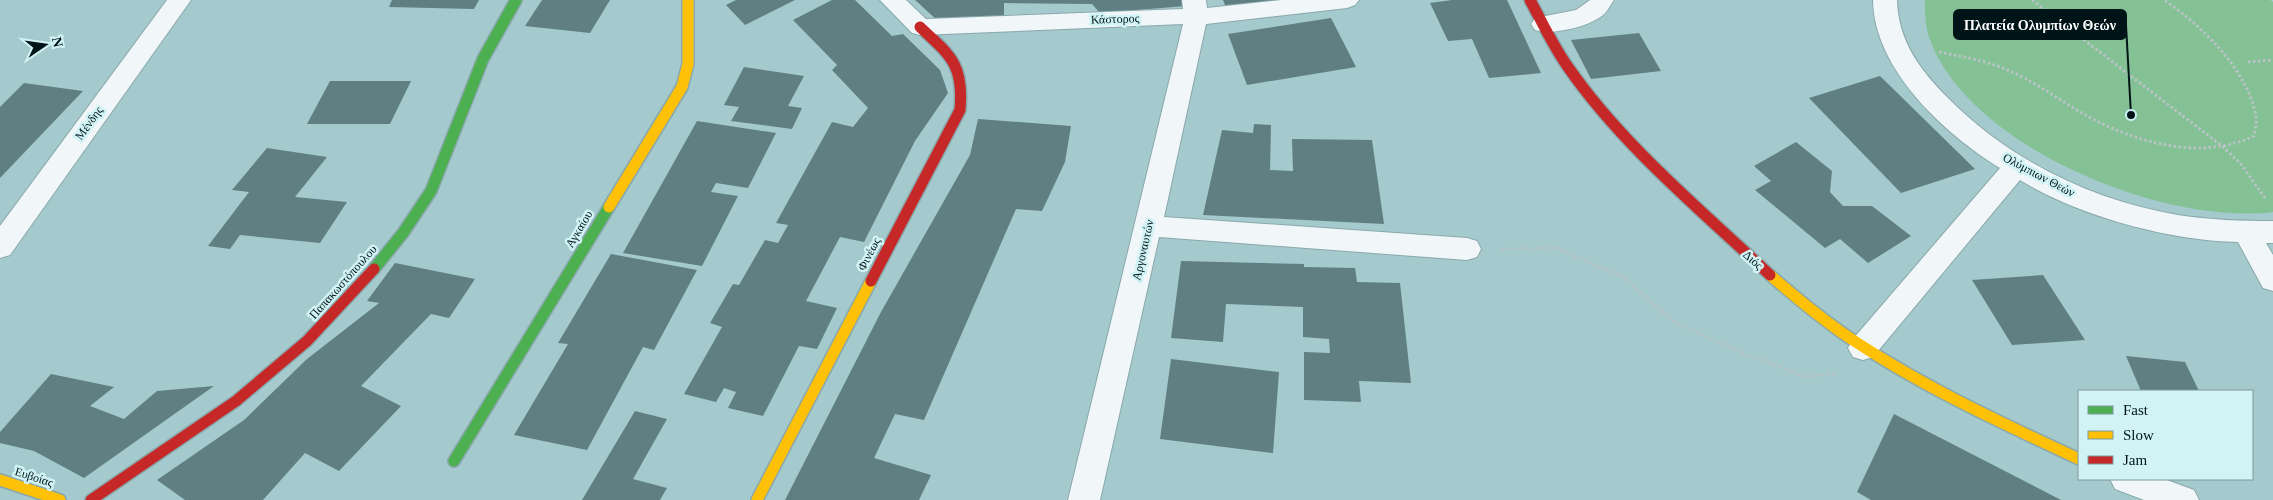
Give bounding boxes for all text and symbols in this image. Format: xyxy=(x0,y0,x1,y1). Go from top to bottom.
callout: Πλατεία Ολυμπίων Θεών xyxy=(1954,10,2126,39)
street label: Κάστορος xyxy=(1090,11,1140,27)
text: Πλατεία Ολυμπίων Θεών xyxy=(1964,18,2117,33)
north arrow xyxy=(20,20,70,70)
text: N xyxy=(49,36,66,49)
street label: Μένδης xyxy=(72,103,106,142)
street label: Ολύμπιων Θεών xyxy=(2001,150,2078,200)
street label: Αγκαίου xyxy=(563,208,595,250)
street label: Αργοναυτών xyxy=(1129,218,1157,282)
street label: Φινέως xyxy=(855,235,883,273)
street label: Παπακωστόπουλου xyxy=(306,242,380,322)
street label: Διός xyxy=(1740,248,1766,273)
legend xyxy=(2078,390,2253,480)
text: Fast xyxy=(2123,402,2149,418)
text: Slow xyxy=(2123,427,2154,443)
text: Jam xyxy=(2123,452,2147,468)
street label: Ευβοίας xyxy=(13,464,55,490)

